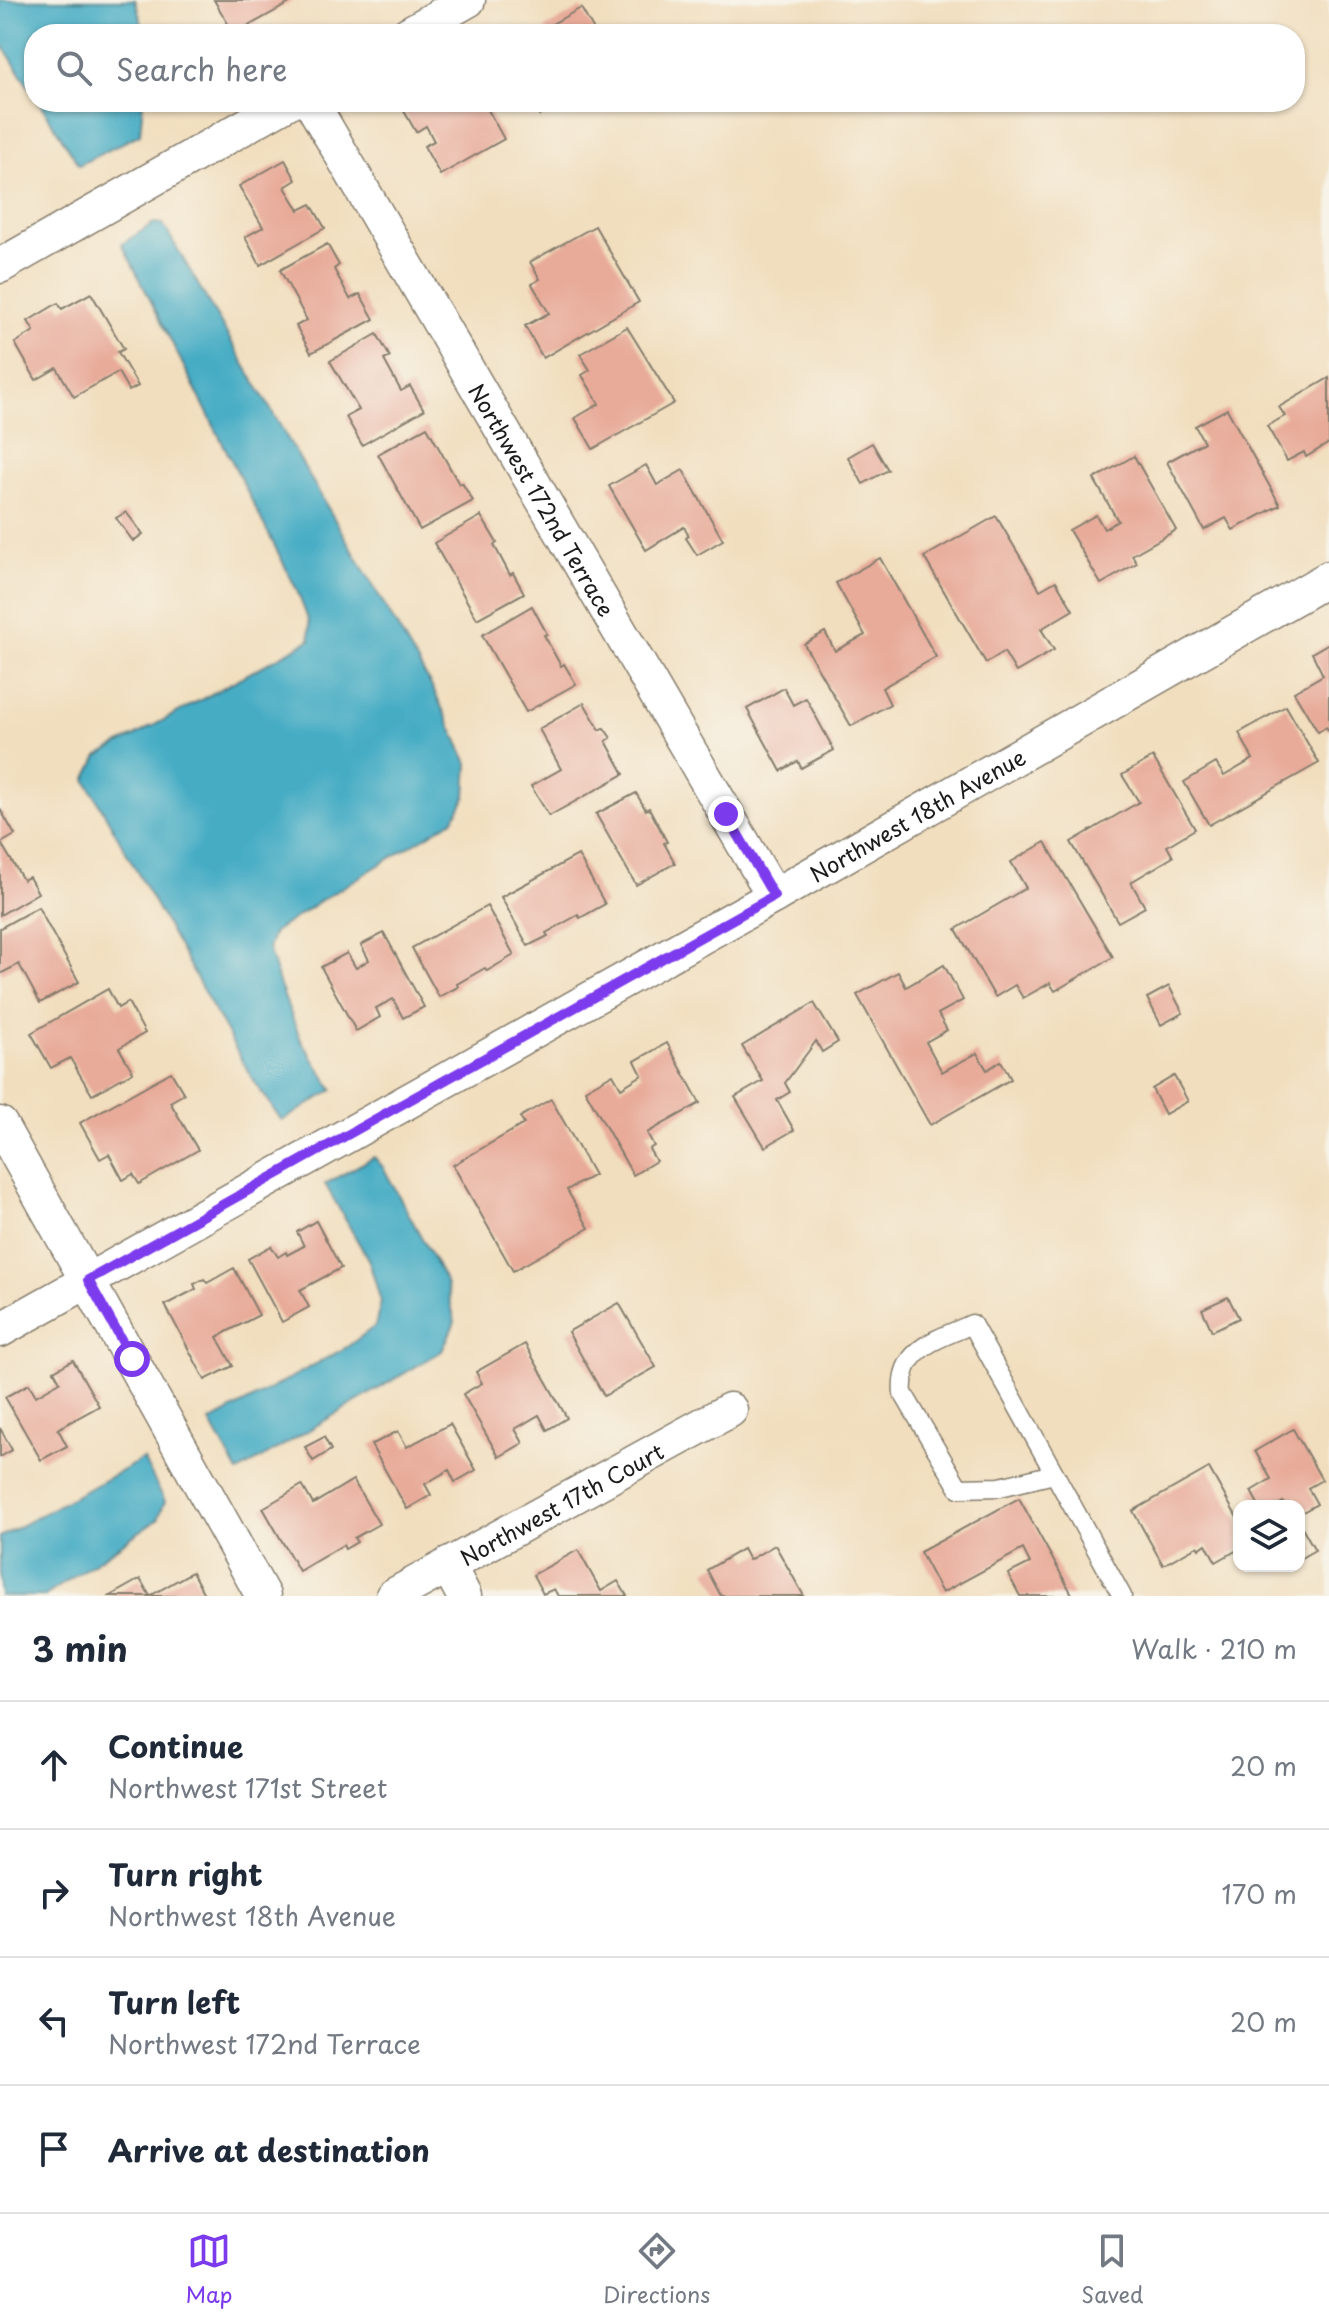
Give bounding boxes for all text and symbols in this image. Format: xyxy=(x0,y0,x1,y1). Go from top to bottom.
search box xyxy=(24,24,1305,112)
icon: search xyxy=(52,46,96,90)
text: Search here xyxy=(116,46,288,91)
street label: Northwest 172nd Terrace xyxy=(462,377,624,622)
street label: Northwest 18th Avenue xyxy=(803,739,1031,889)
route end xyxy=(708,796,744,832)
route start xyxy=(114,1341,150,1377)
street label: Northwest 17th Court xyxy=(453,1434,669,1573)
map controls xyxy=(1233,1500,1305,1572)
button: layers xyxy=(1233,1500,1305,1572)
text: 3 min xyxy=(32,1622,128,1674)
text: Walk · 210 m xyxy=(1131,1629,1297,1668)
text: Continue xyxy=(108,1723,243,1768)
icon: ahead xyxy=(32,1743,76,1787)
text: 20 m xyxy=(1230,1746,1297,1785)
text: Northwest 171st Street xyxy=(108,1768,387,1807)
text: Turn right xyxy=(108,1851,263,1896)
icon: right xyxy=(32,1871,76,1915)
text: 170 m xyxy=(1222,1874,1297,1913)
text: Northwest 18th Avenue xyxy=(108,1896,396,1935)
text: Turn left xyxy=(108,1979,240,2024)
icon: left xyxy=(32,1999,76,2043)
text: 20 m xyxy=(1230,2002,1297,2041)
text: Northwest 172nd Terrace xyxy=(108,2024,421,2063)
icon: arrive xyxy=(32,2127,76,2171)
text: Arrive at destination xyxy=(108,2127,430,2172)
tab: Map xyxy=(185,2229,232,2310)
tab: Directions xyxy=(603,2229,710,2310)
tab: Saved xyxy=(1081,2229,1144,2310)

